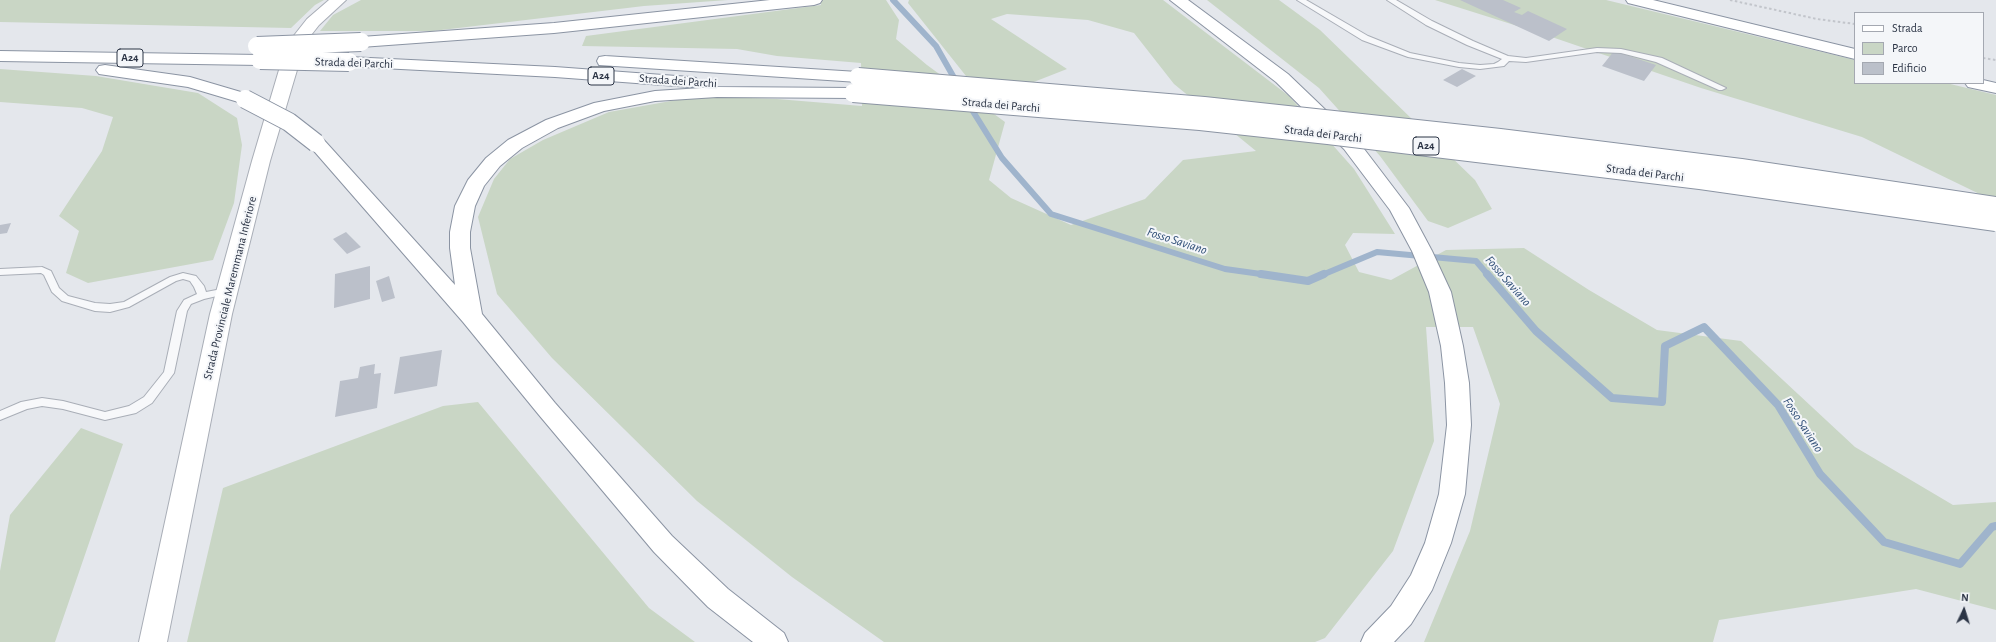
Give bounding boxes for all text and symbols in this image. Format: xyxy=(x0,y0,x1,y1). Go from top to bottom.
legend xyxy=(1854,12,1984,84)
text: Strada xyxy=(1892,22,1923,34)
text: Parco xyxy=(1892,42,1918,54)
road number: A24 xyxy=(117,49,143,67)
street label: Strada dei Parchi xyxy=(315,54,393,72)
text: Edificio xyxy=(1892,62,1927,74)
road number: A24 xyxy=(588,67,614,85)
street label: Strada dei Parchi xyxy=(639,71,717,91)
street label: Strada dei Parchi xyxy=(961,94,1041,116)
street label: Strada dei Parchi xyxy=(1283,122,1363,146)
road number: A24 xyxy=(1413,137,1439,155)
street label: Strada dei Parchi xyxy=(1605,161,1685,185)
street label: Strada Provinciale Maremmana Inferiore xyxy=(200,195,260,381)
water label: Fosso Saviano xyxy=(1145,224,1209,258)
water label: Fosso Saviano xyxy=(1482,252,1534,310)
water label: Fosso Saviano xyxy=(1780,395,1826,455)
north arrow xyxy=(1944,590,1984,630)
text: N xyxy=(1961,592,1969,603)

